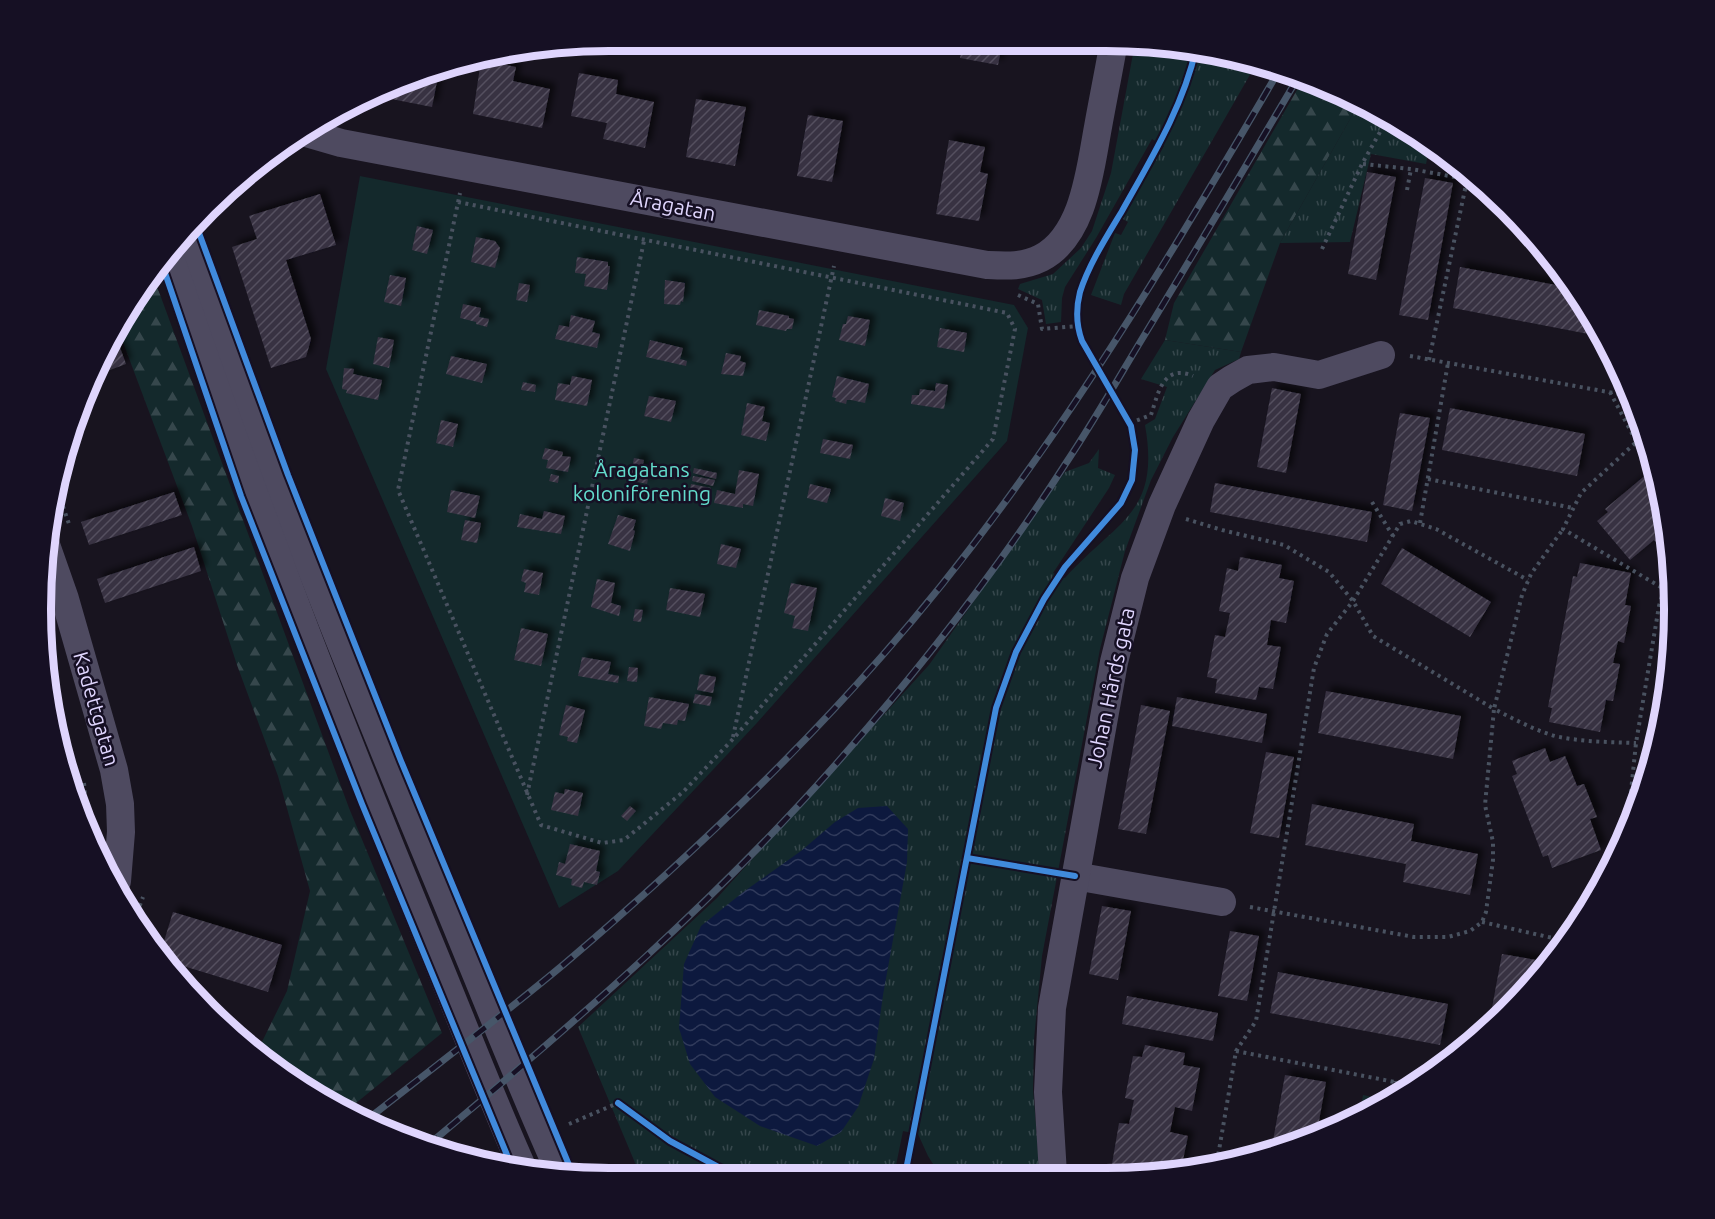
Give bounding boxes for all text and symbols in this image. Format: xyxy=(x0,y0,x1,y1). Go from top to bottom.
street label: Åragatan xyxy=(629,185,718,225)
park label: Åragatans koloniförening xyxy=(573,457,711,505)
street label: Johan Hårds gata xyxy=(1081,605,1139,770)
street label: Kadettgatan xyxy=(69,649,125,769)

